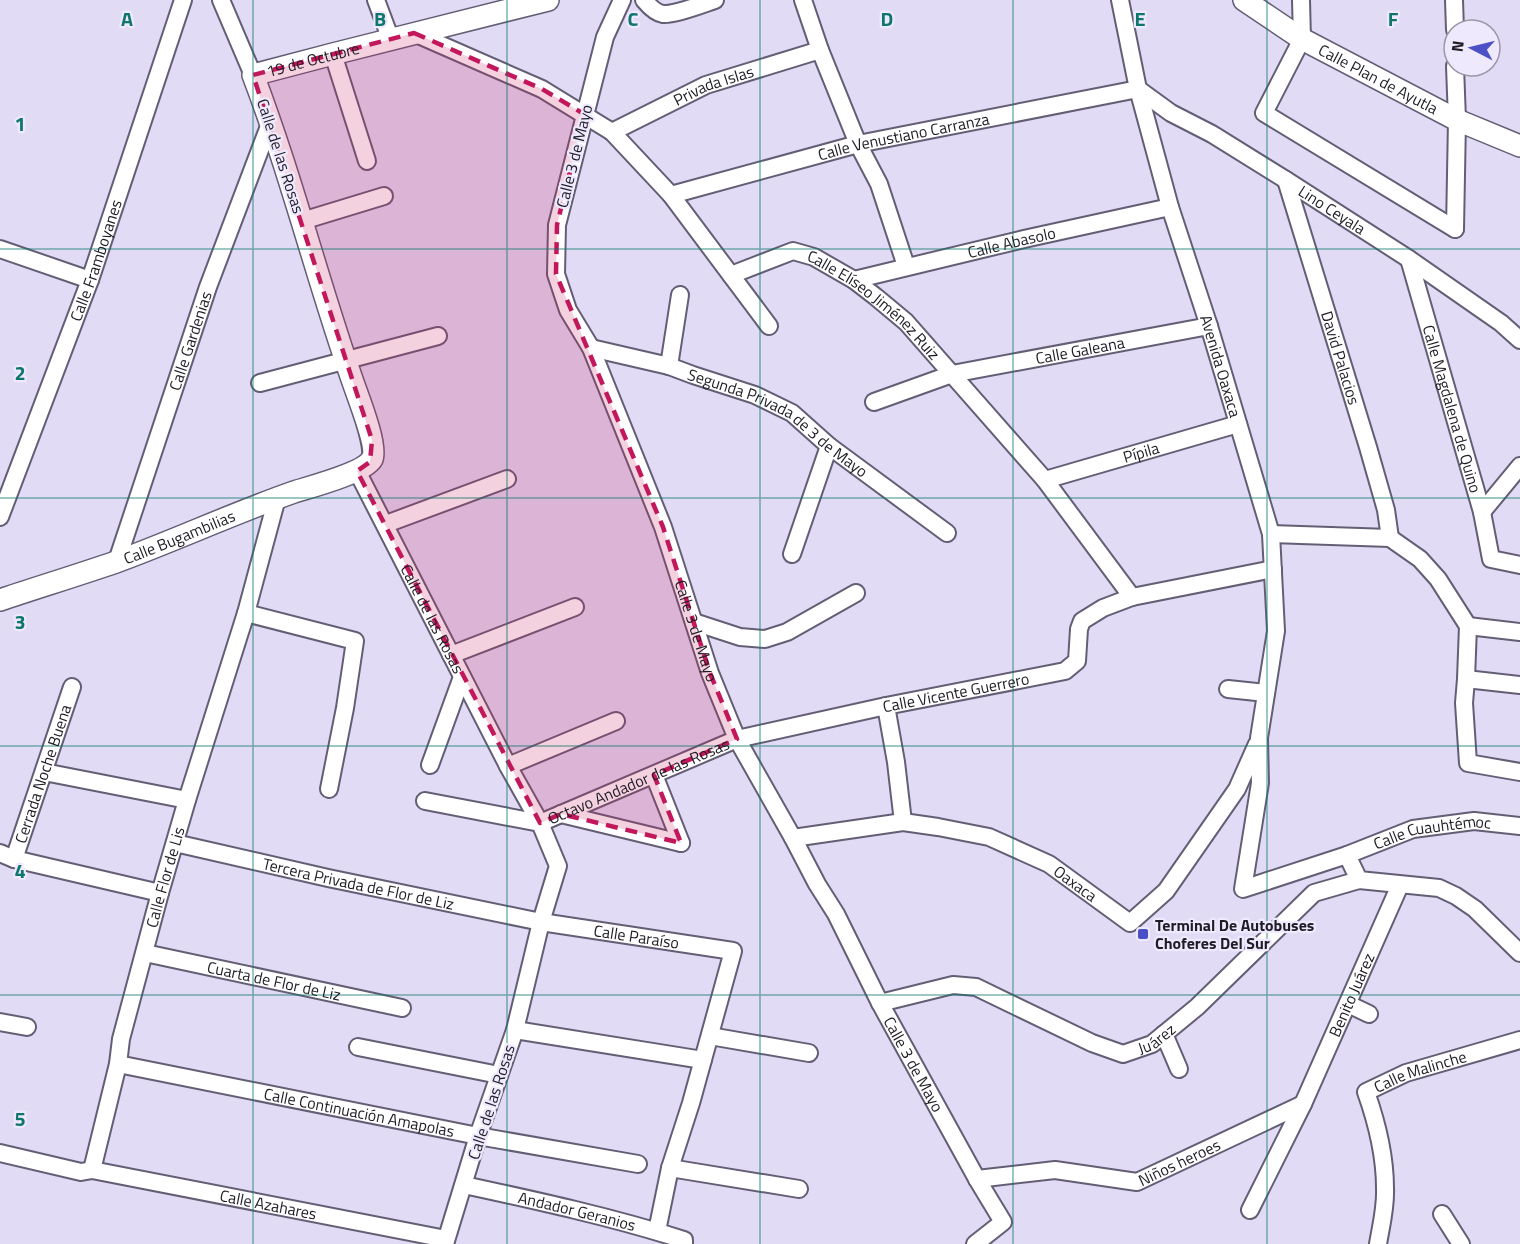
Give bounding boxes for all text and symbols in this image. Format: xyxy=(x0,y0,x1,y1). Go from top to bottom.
text: A xyxy=(121,3,133,34)
text: B xyxy=(374,3,386,34)
text: C xyxy=(628,3,639,34)
text: D xyxy=(881,3,893,34)
text: E xyxy=(1134,3,1146,34)
text: F xyxy=(1388,3,1399,34)
north arrow xyxy=(1442,18,1502,78)
street label: 19 de Octubre xyxy=(264,36,362,83)
street label: Calle Plan de Ayutla xyxy=(1314,38,1442,120)
text: N xyxy=(1445,39,1470,53)
street label: Privada Islas xyxy=(669,59,757,112)
street label: Calle de las Rosas xyxy=(251,95,311,217)
street label: Calle 3 de Mayo xyxy=(550,102,598,210)
street label: Calle Venustiano Carranza xyxy=(815,106,991,166)
text: 1 xyxy=(14,108,26,139)
street label: Lino Ceyala xyxy=(1294,179,1370,240)
street label: Calle Framboyanes xyxy=(63,196,128,325)
street label: Calle Abasolo xyxy=(965,220,1058,264)
street label: Calle Elíseo Jiménez Ruiz xyxy=(805,244,946,365)
street label: Calle Gardenias xyxy=(162,288,218,394)
street label: David Palacios xyxy=(1315,308,1366,408)
street label: Avenida Oaxaca xyxy=(1194,312,1248,420)
street label: Calle Magdalena de Quino xyxy=(1417,322,1488,496)
street label: Calle Galeana xyxy=(1033,330,1126,370)
text: 2 xyxy=(14,357,26,388)
street label: Segunda Privada de 3 de Mayo xyxy=(684,362,873,483)
street label: Pípila xyxy=(1120,435,1162,469)
street label: Calle Bugambilias xyxy=(120,504,239,570)
street label: Calle de las Rosas xyxy=(395,560,471,678)
street label: Calle 3 de Mayo xyxy=(669,577,724,685)
text: 3 xyxy=(14,606,26,637)
street label: Calle Vicente Guerrero xyxy=(881,666,1031,718)
street label: Cerrada Noche Buena xyxy=(8,701,77,846)
street label: Octavo Andador de las Rosas xyxy=(544,732,733,830)
street label: Calle Cuauhtémoc xyxy=(1370,809,1492,855)
street label: Calle Flor de Lis xyxy=(139,824,191,930)
street label: Tercera Privada de Flor de Liz xyxy=(261,851,456,916)
text: 4 xyxy=(14,855,26,886)
street label: Oaxaca xyxy=(1049,859,1102,907)
place label: Terminal De Autobuses Choferes Del Sur xyxy=(1155,913,1314,955)
street label: Calle Paraíso xyxy=(592,918,681,955)
marker: Terminal De Autobuses Choferes Del Sur xyxy=(1136,927,1150,941)
street label: Benito Juárez xyxy=(1322,949,1381,1041)
street label: Cuarta de Flor de Liz xyxy=(205,955,343,1007)
street label: Calle 3 de Mayo xyxy=(878,1012,950,1116)
street label: Juárez xyxy=(1134,1017,1181,1060)
street label: Calle de las Rosas xyxy=(461,1041,521,1163)
street label: Calle Malinche xyxy=(1370,1044,1469,1099)
street label: Calle Continuación Amapolas xyxy=(262,1081,457,1143)
text: 5 xyxy=(14,1103,26,1134)
street label: Niños heroes xyxy=(1134,1133,1224,1192)
street label: Calle Azahares xyxy=(218,1183,319,1226)
street label: Andador Geranios xyxy=(516,1185,639,1237)

